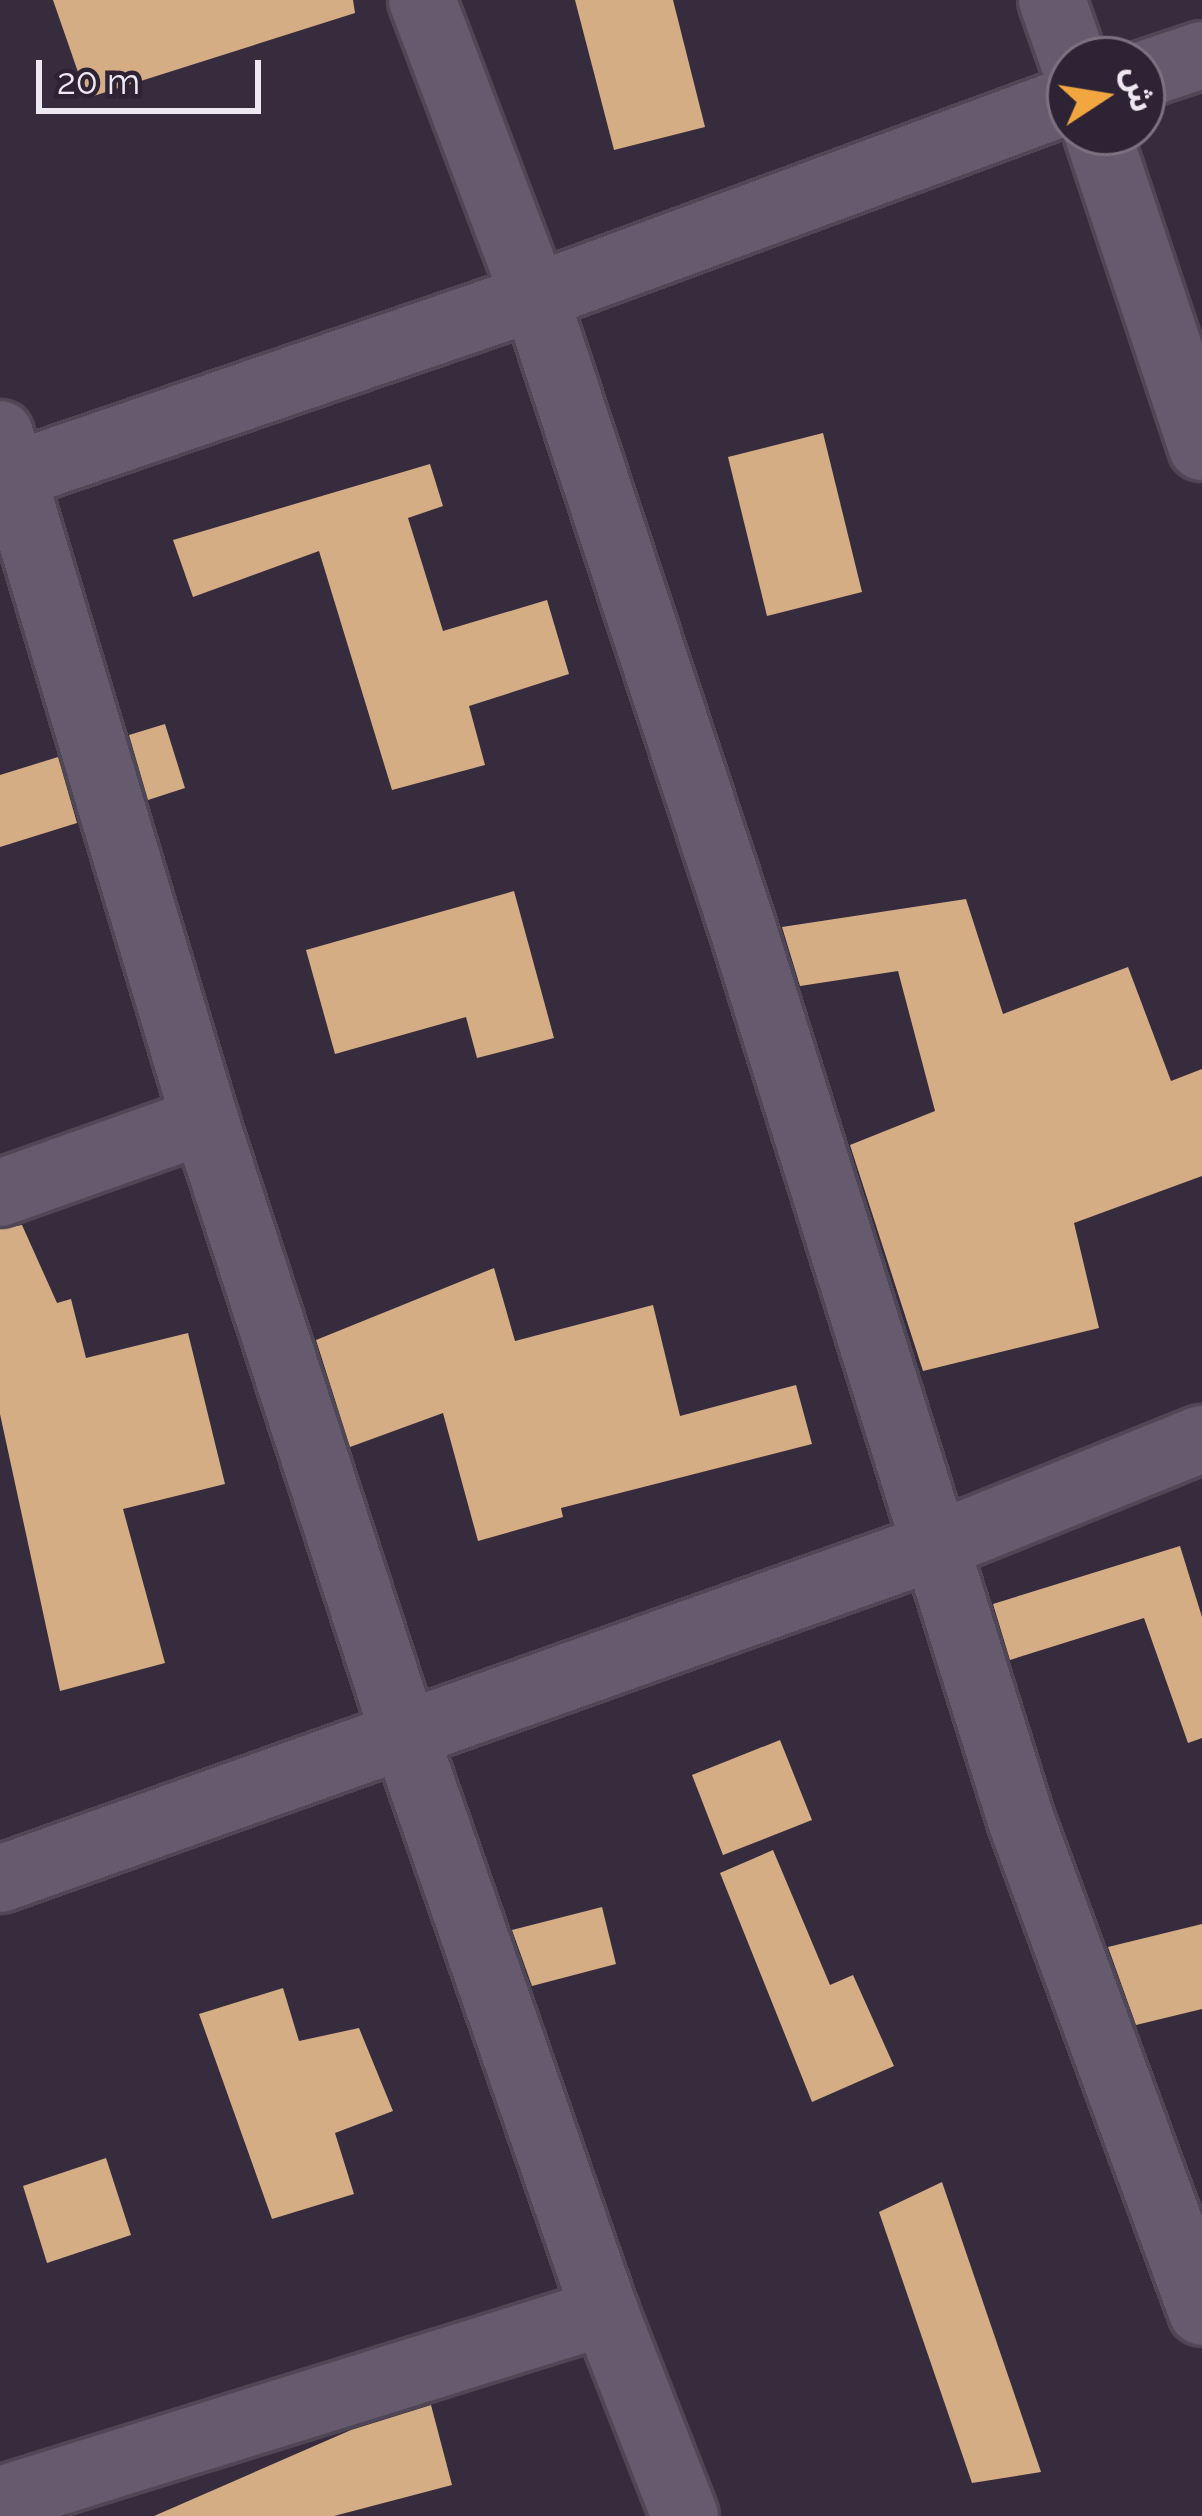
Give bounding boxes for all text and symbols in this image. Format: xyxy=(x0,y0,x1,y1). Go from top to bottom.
scale bar xyxy=(42,36,267,110)
north arrow xyxy=(1046,36,1166,156)
text: 20 m xyxy=(57,60,140,102)
text: ش xyxy=(1115,63,1163,115)

